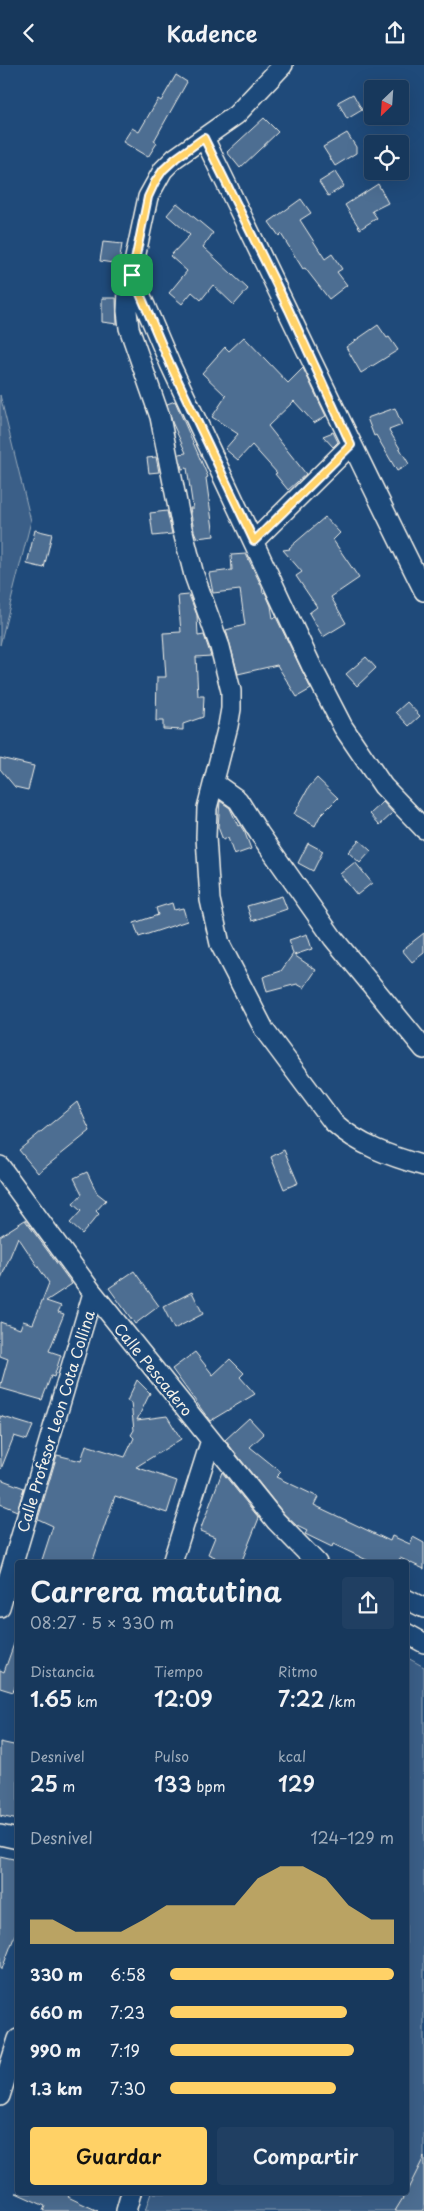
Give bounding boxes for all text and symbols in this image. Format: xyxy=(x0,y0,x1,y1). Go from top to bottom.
text: Kadence xyxy=(166,16,258,49)
icon: back xyxy=(15,19,43,47)
icon: share xyxy=(381,19,409,47)
north arrow xyxy=(364,80,409,125)
map controls xyxy=(364,80,409,180)
button: locate xyxy=(364,135,409,180)
pin xyxy=(111,254,153,296)
icon: arrive xyxy=(118,261,146,289)
street label: Calle Profesor Leon Cota Collina xyxy=(10,1307,100,1535)
street label: Calle Pescadero xyxy=(109,1317,199,1421)
text: Carrera matutina xyxy=(30,1569,282,1612)
button: share xyxy=(342,1577,394,1629)
text: 08:27 · 5 × 330 m xyxy=(30,1610,174,1634)
text: Distancia xyxy=(30,1661,95,1682)
text: Tiempo xyxy=(154,1661,203,1682)
text: Ritmo xyxy=(278,1661,317,1682)
text: 1.65 xyxy=(30,1682,72,1714)
text: 12:09 xyxy=(154,1682,213,1714)
text: 7:22 xyxy=(278,1682,324,1714)
text: km xyxy=(72,1691,98,1712)
text: /km xyxy=(324,1691,356,1712)
text: Desnivel xyxy=(30,1746,85,1767)
text: Pulso xyxy=(154,1746,189,1767)
text: kcal xyxy=(278,1746,306,1767)
text: 25 xyxy=(30,1767,58,1799)
text: 133 xyxy=(154,1767,192,1799)
text: 129 xyxy=(278,1767,315,1799)
text: m xyxy=(58,1776,75,1797)
text: bpm xyxy=(192,1776,225,1797)
text: Desnivel xyxy=(30,1825,92,1849)
text: 124–129 m xyxy=(310,1825,394,1849)
text: 330 m xyxy=(30,1962,83,1986)
text: 6:58 xyxy=(110,1962,146,1986)
text: 660 m xyxy=(30,2000,83,2024)
text: 7:23 xyxy=(110,2000,145,2024)
text: 990 m xyxy=(30,2038,81,2062)
text: 7:19 xyxy=(110,2038,140,2062)
text: 1.3 km xyxy=(30,2076,82,2100)
text: 7:30 xyxy=(110,2076,146,2100)
button: Guardar xyxy=(30,2127,207,2185)
button: Compartir xyxy=(217,2127,394,2185)

